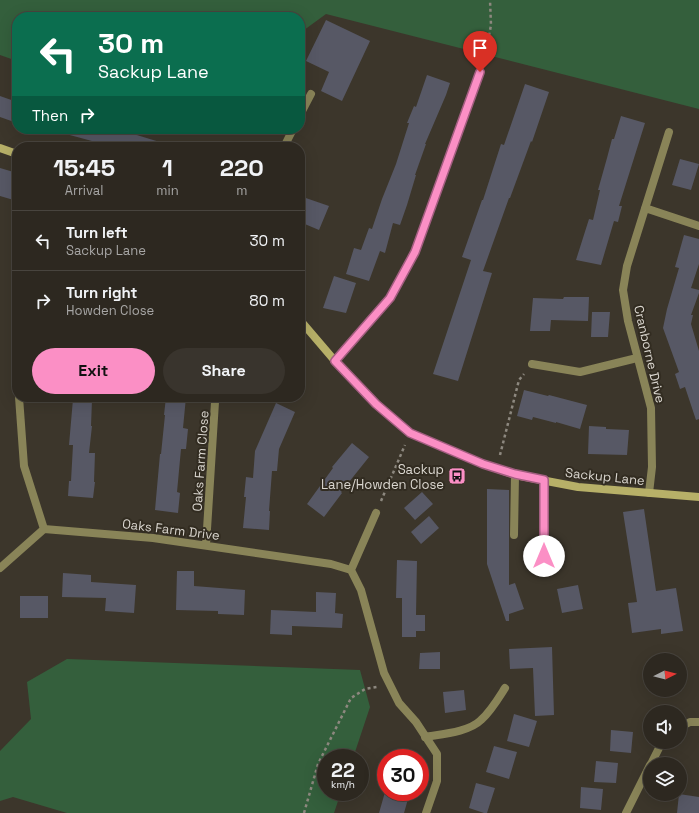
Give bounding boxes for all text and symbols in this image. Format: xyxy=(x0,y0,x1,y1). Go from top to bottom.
text: 30 m xyxy=(98,25,164,61)
icon: left xyxy=(32,28,84,80)
pin xyxy=(463,31,497,72)
icon: arrive xyxy=(469,37,491,59)
text: Sackup Lane xyxy=(98,60,209,83)
icon: right xyxy=(76,104,98,126)
text: Then xyxy=(32,106,68,125)
text: 15:45 xyxy=(53,152,115,183)
text: 1 xyxy=(162,152,173,183)
text: 220 xyxy=(220,152,264,183)
text: Arrival xyxy=(65,182,103,199)
text: min xyxy=(156,182,179,199)
text: m xyxy=(236,182,247,199)
text: Turn left xyxy=(66,223,128,242)
icon: left xyxy=(32,230,54,252)
text: 30 m xyxy=(250,231,285,250)
text: Sackup Lane xyxy=(66,242,146,259)
text: Turn right xyxy=(66,283,137,302)
icon: right xyxy=(32,290,54,312)
text: 80 m xyxy=(249,291,285,310)
text: Howden Close xyxy=(66,302,154,319)
street label: Cranborne Drive xyxy=(630,304,669,405)
button: Exit xyxy=(32,348,155,394)
button: Share xyxy=(163,348,285,394)
street label: Oaks Farm Close xyxy=(188,410,213,512)
place label: Sackup Lane/Howden Close xyxy=(321,461,444,493)
street label: Sackup Lane xyxy=(564,464,646,489)
bus stop icon: Sackup Lane/Howden Close xyxy=(447,466,467,486)
street label: Oaks Farm Drive xyxy=(121,515,221,544)
position arrow xyxy=(523,535,565,577)
north arrow xyxy=(643,653,687,697)
map controls xyxy=(643,653,687,801)
button: sound xyxy=(643,705,687,749)
speed limit sign: 30 xyxy=(377,749,429,801)
text: 22 xyxy=(331,757,355,783)
button: layers xyxy=(643,757,687,801)
text: km/h xyxy=(331,778,355,791)

